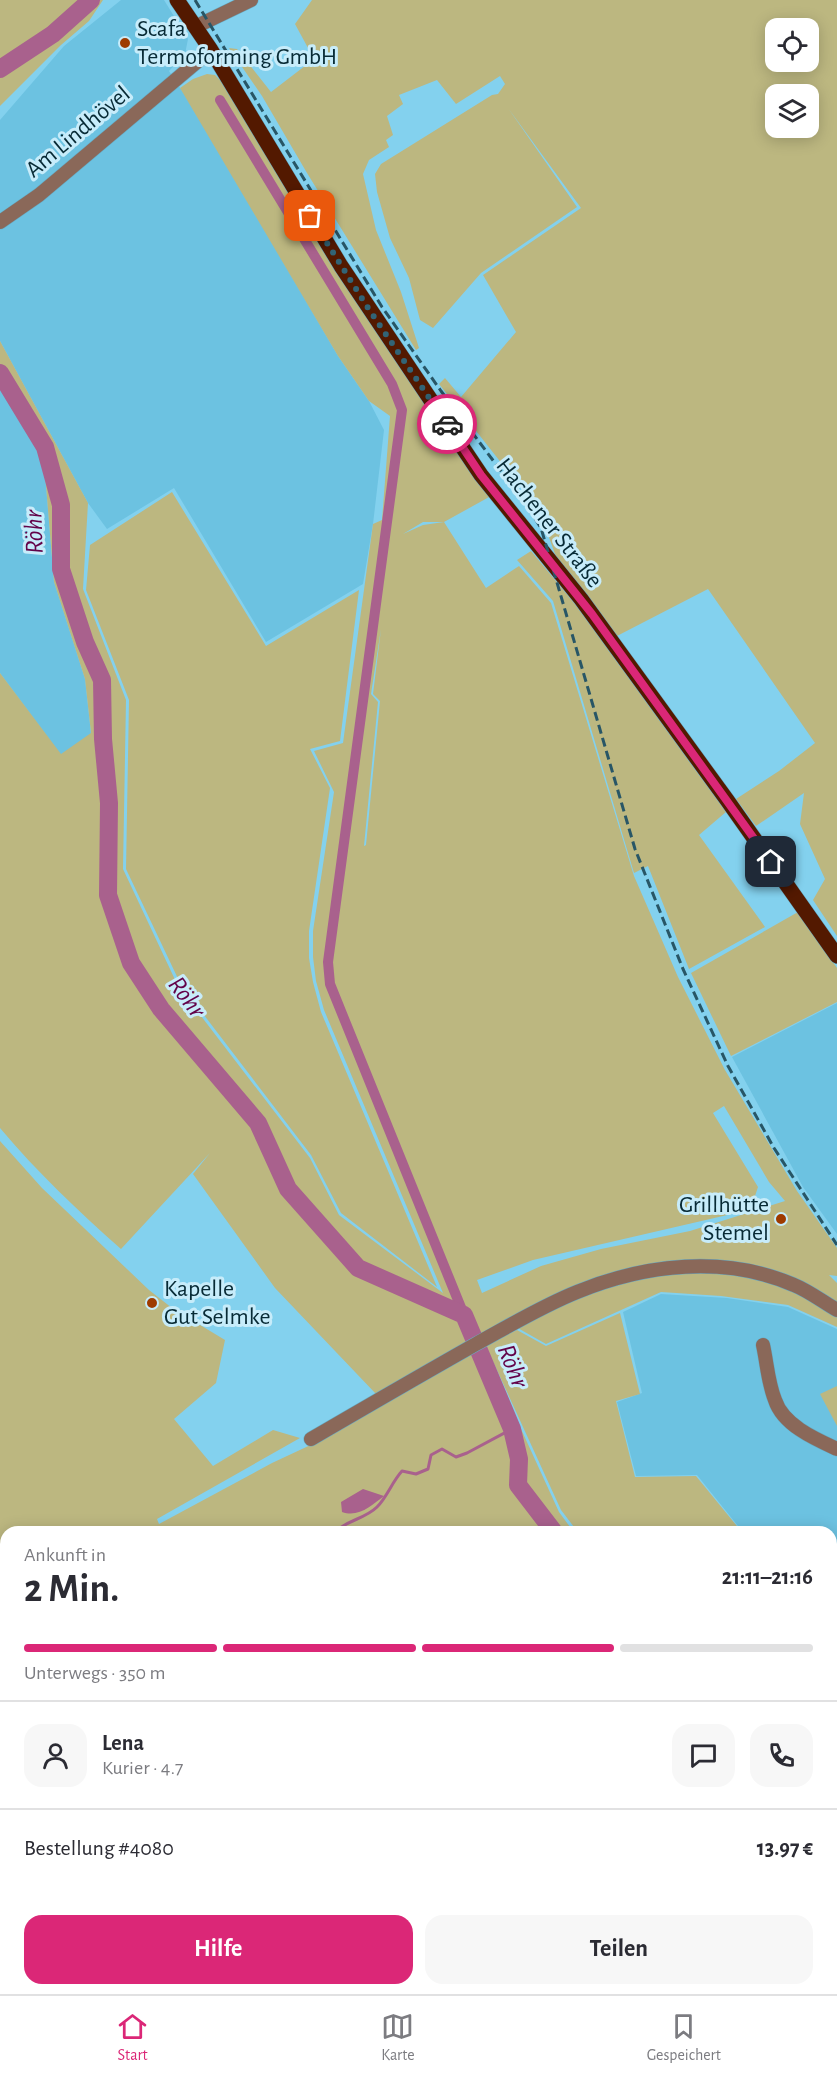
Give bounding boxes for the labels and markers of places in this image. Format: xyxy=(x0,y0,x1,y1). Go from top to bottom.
place label: Scafa Termoforming GmbH xyxy=(137,17,337,69)
marker: Scafa Termoforming GmbH xyxy=(118,36,132,50)
pin xyxy=(284,190,335,241)
pin xyxy=(745,836,796,887)
place label: Grillhütte Stemel xyxy=(679,1193,769,1245)
marker: Grillhütte Stemel xyxy=(774,1212,788,1226)
place label: Kapelle Gut Selmke xyxy=(164,1277,270,1329)
marker: Kapelle Gut Selmke xyxy=(145,1296,159,1310)

